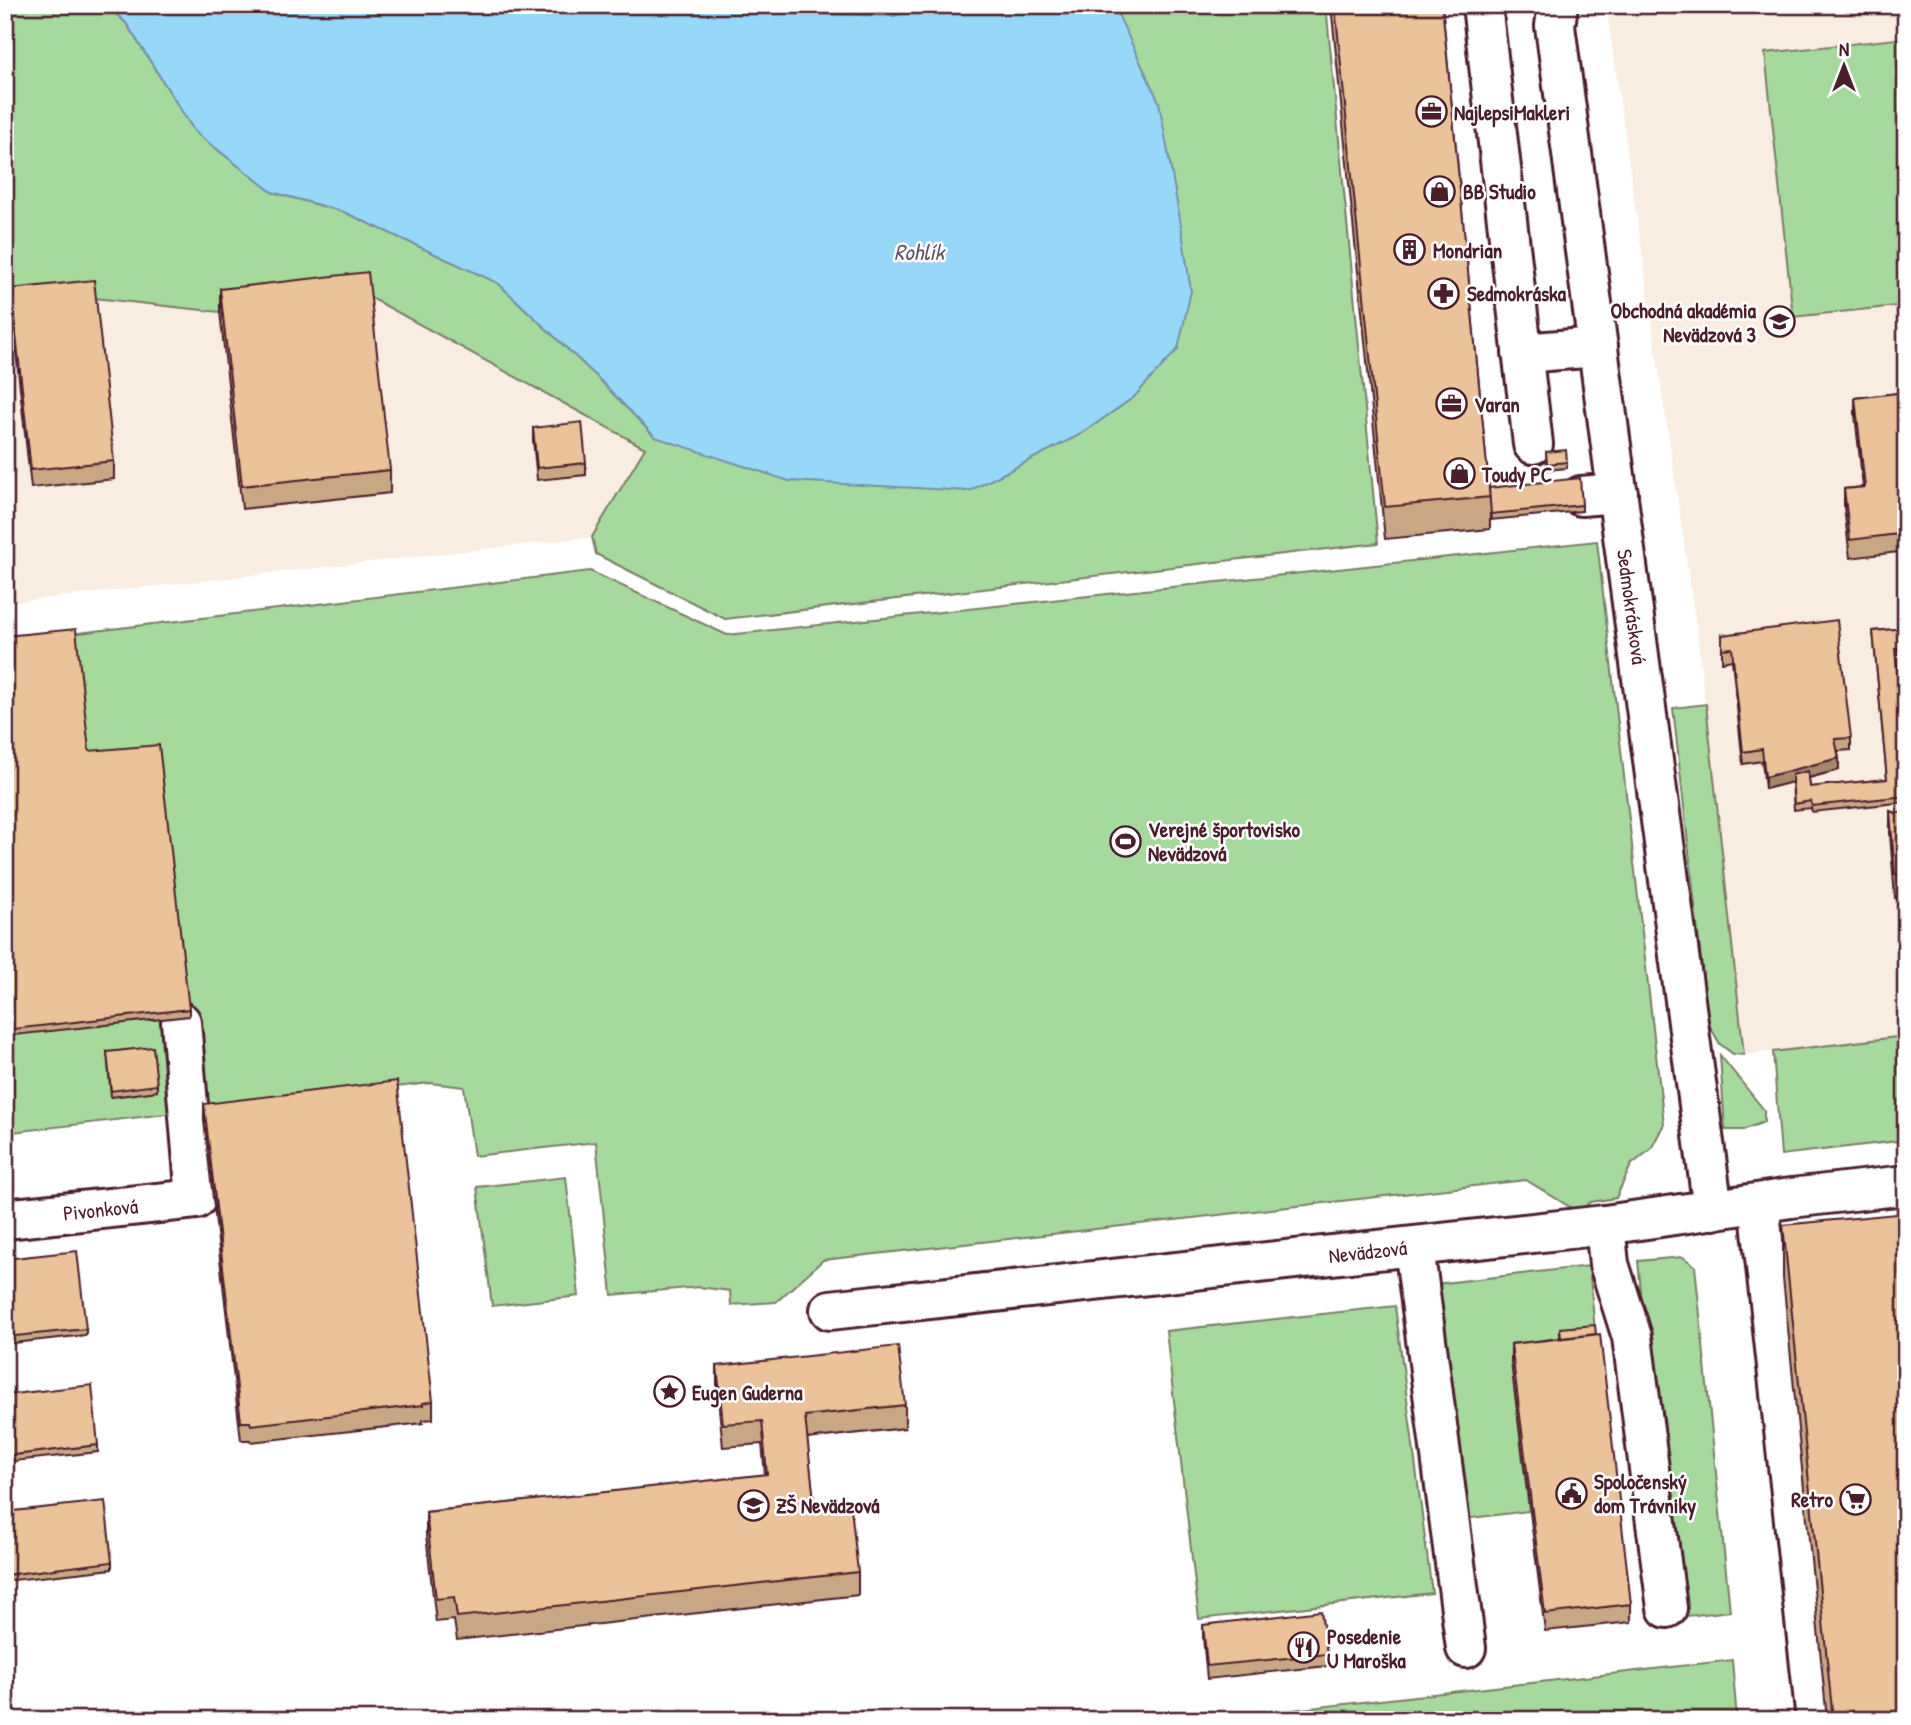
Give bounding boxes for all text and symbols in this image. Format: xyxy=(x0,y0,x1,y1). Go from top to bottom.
north arrow xyxy=(1810,32,1880,102)
text: N xyxy=(1839,36,1849,62)
office icon: NajlepsiMakleri xyxy=(1414,95,1448,129)
place label: NajlepsiMakleri xyxy=(1454,98,1570,128)
shop icon: BB Studio xyxy=(1423,174,1457,208)
place label: BB Studio xyxy=(1463,177,1536,206)
building icon: Mondrian xyxy=(1393,233,1427,267)
water label: Rohlík xyxy=(894,236,947,267)
place label: Mondrian xyxy=(1433,236,1502,265)
pharmacy icon: Sedmokráska xyxy=(1427,276,1461,310)
place label: Sedmokráska xyxy=(1467,279,1567,308)
place label: Obchodná akadémia Nevädzová 3 xyxy=(1611,296,1757,349)
school or university icon: Obchodná akadémia Nevädzová 3 xyxy=(1762,305,1796,339)
office icon: Varan xyxy=(1434,387,1468,421)
place label: Varan xyxy=(1474,390,1520,419)
shop icon: Toudy PC xyxy=(1442,457,1476,491)
place label: Toudy PC xyxy=(1481,460,1552,490)
street label: Sedmokrásková xyxy=(1610,547,1655,666)
place label: Verejné športovisko Nevädzová xyxy=(1148,815,1300,868)
sports icon: Verejné športovisko Nevädzová xyxy=(1108,824,1142,858)
street label: Pivonková xyxy=(62,1191,139,1227)
street label: Nevädzová xyxy=(1327,1232,1408,1270)
place icon: Eugen Guderna xyxy=(652,1375,686,1409)
place label: Eugen Guderna xyxy=(692,1378,803,1408)
place label: Spoločenský dom Trávniky xyxy=(1594,1467,1696,1521)
public building icon: Spoločenský dom Trávniky xyxy=(1554,1476,1588,1510)
supermarket icon: Retro xyxy=(1839,1482,1873,1516)
place label: Retro xyxy=(1791,1485,1834,1514)
school or university icon: ZŠ Nevädzová xyxy=(736,1488,770,1522)
place label: ZŠ Nevädzová xyxy=(776,1491,880,1520)
place label: Posedenie U Maroška xyxy=(1327,1622,1406,1675)
restaurant icon: Posedenie U Maroška xyxy=(1287,1631,1321,1665)

